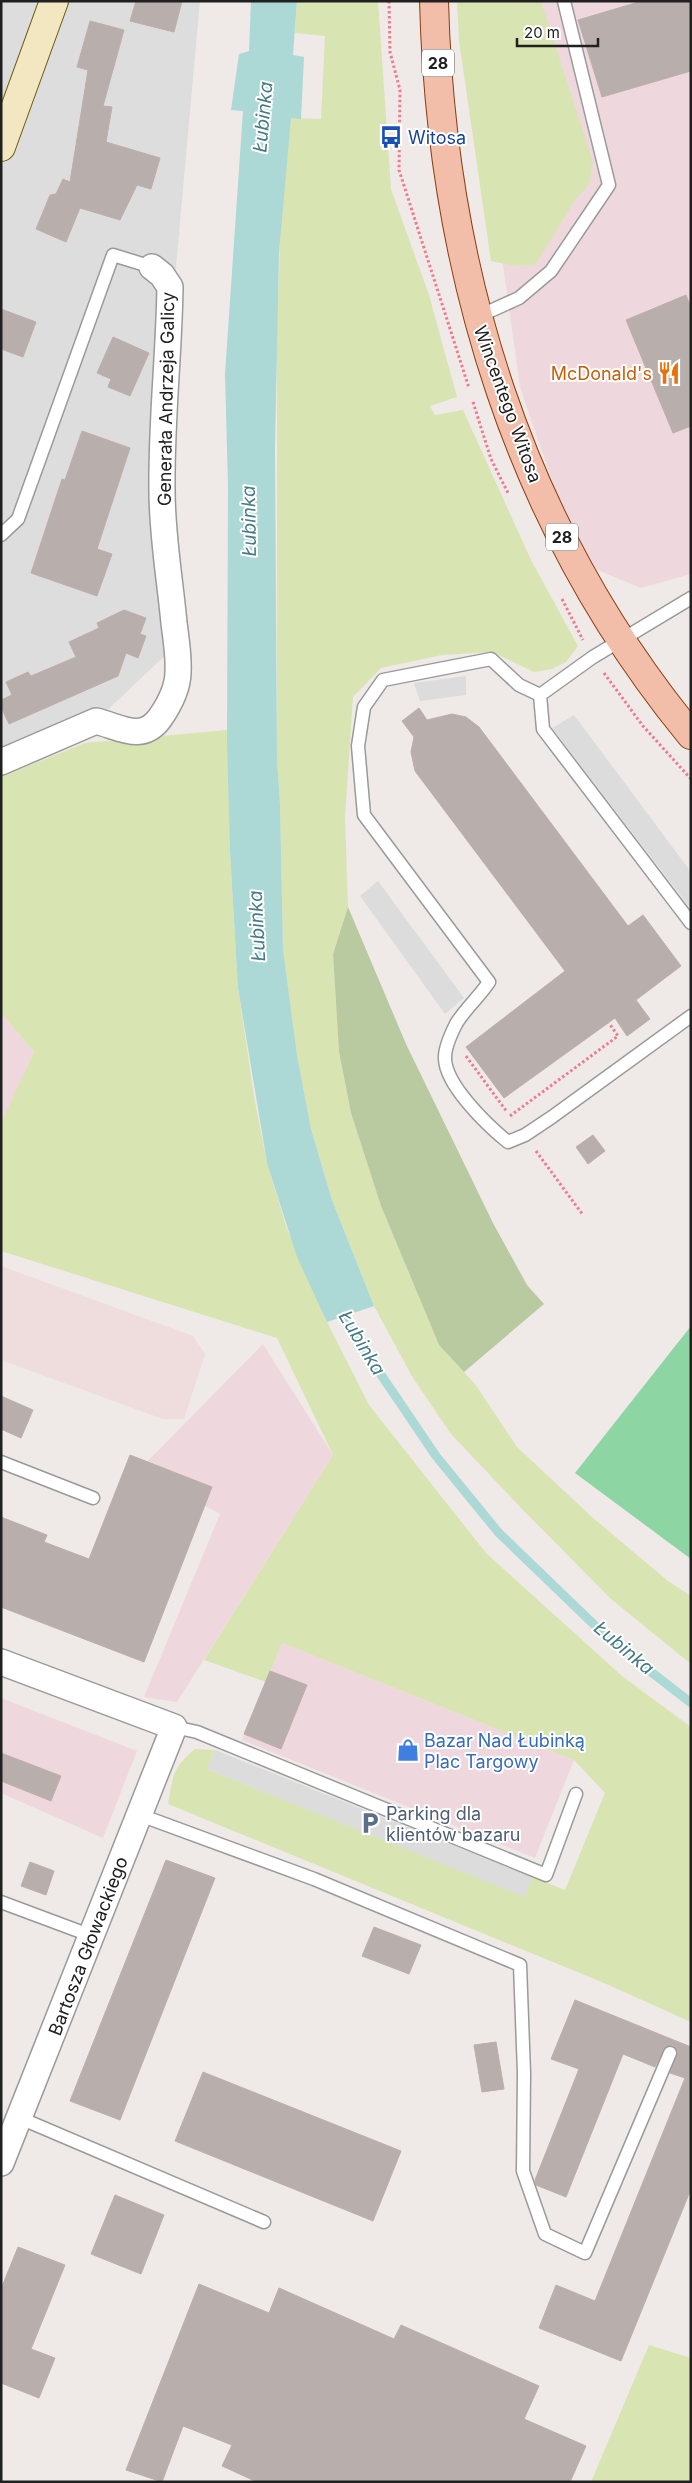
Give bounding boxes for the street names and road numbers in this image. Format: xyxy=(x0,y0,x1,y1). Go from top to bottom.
road number: 28 xyxy=(422,49,454,76)
street label: Generała Andrzeja Galicy xyxy=(154,292,178,506)
street label: Wincentego Witosa xyxy=(470,323,546,485)
road number: 28 xyxy=(546,524,578,550)
street label: Bartosza Głowackiego xyxy=(44,1854,132,2038)

